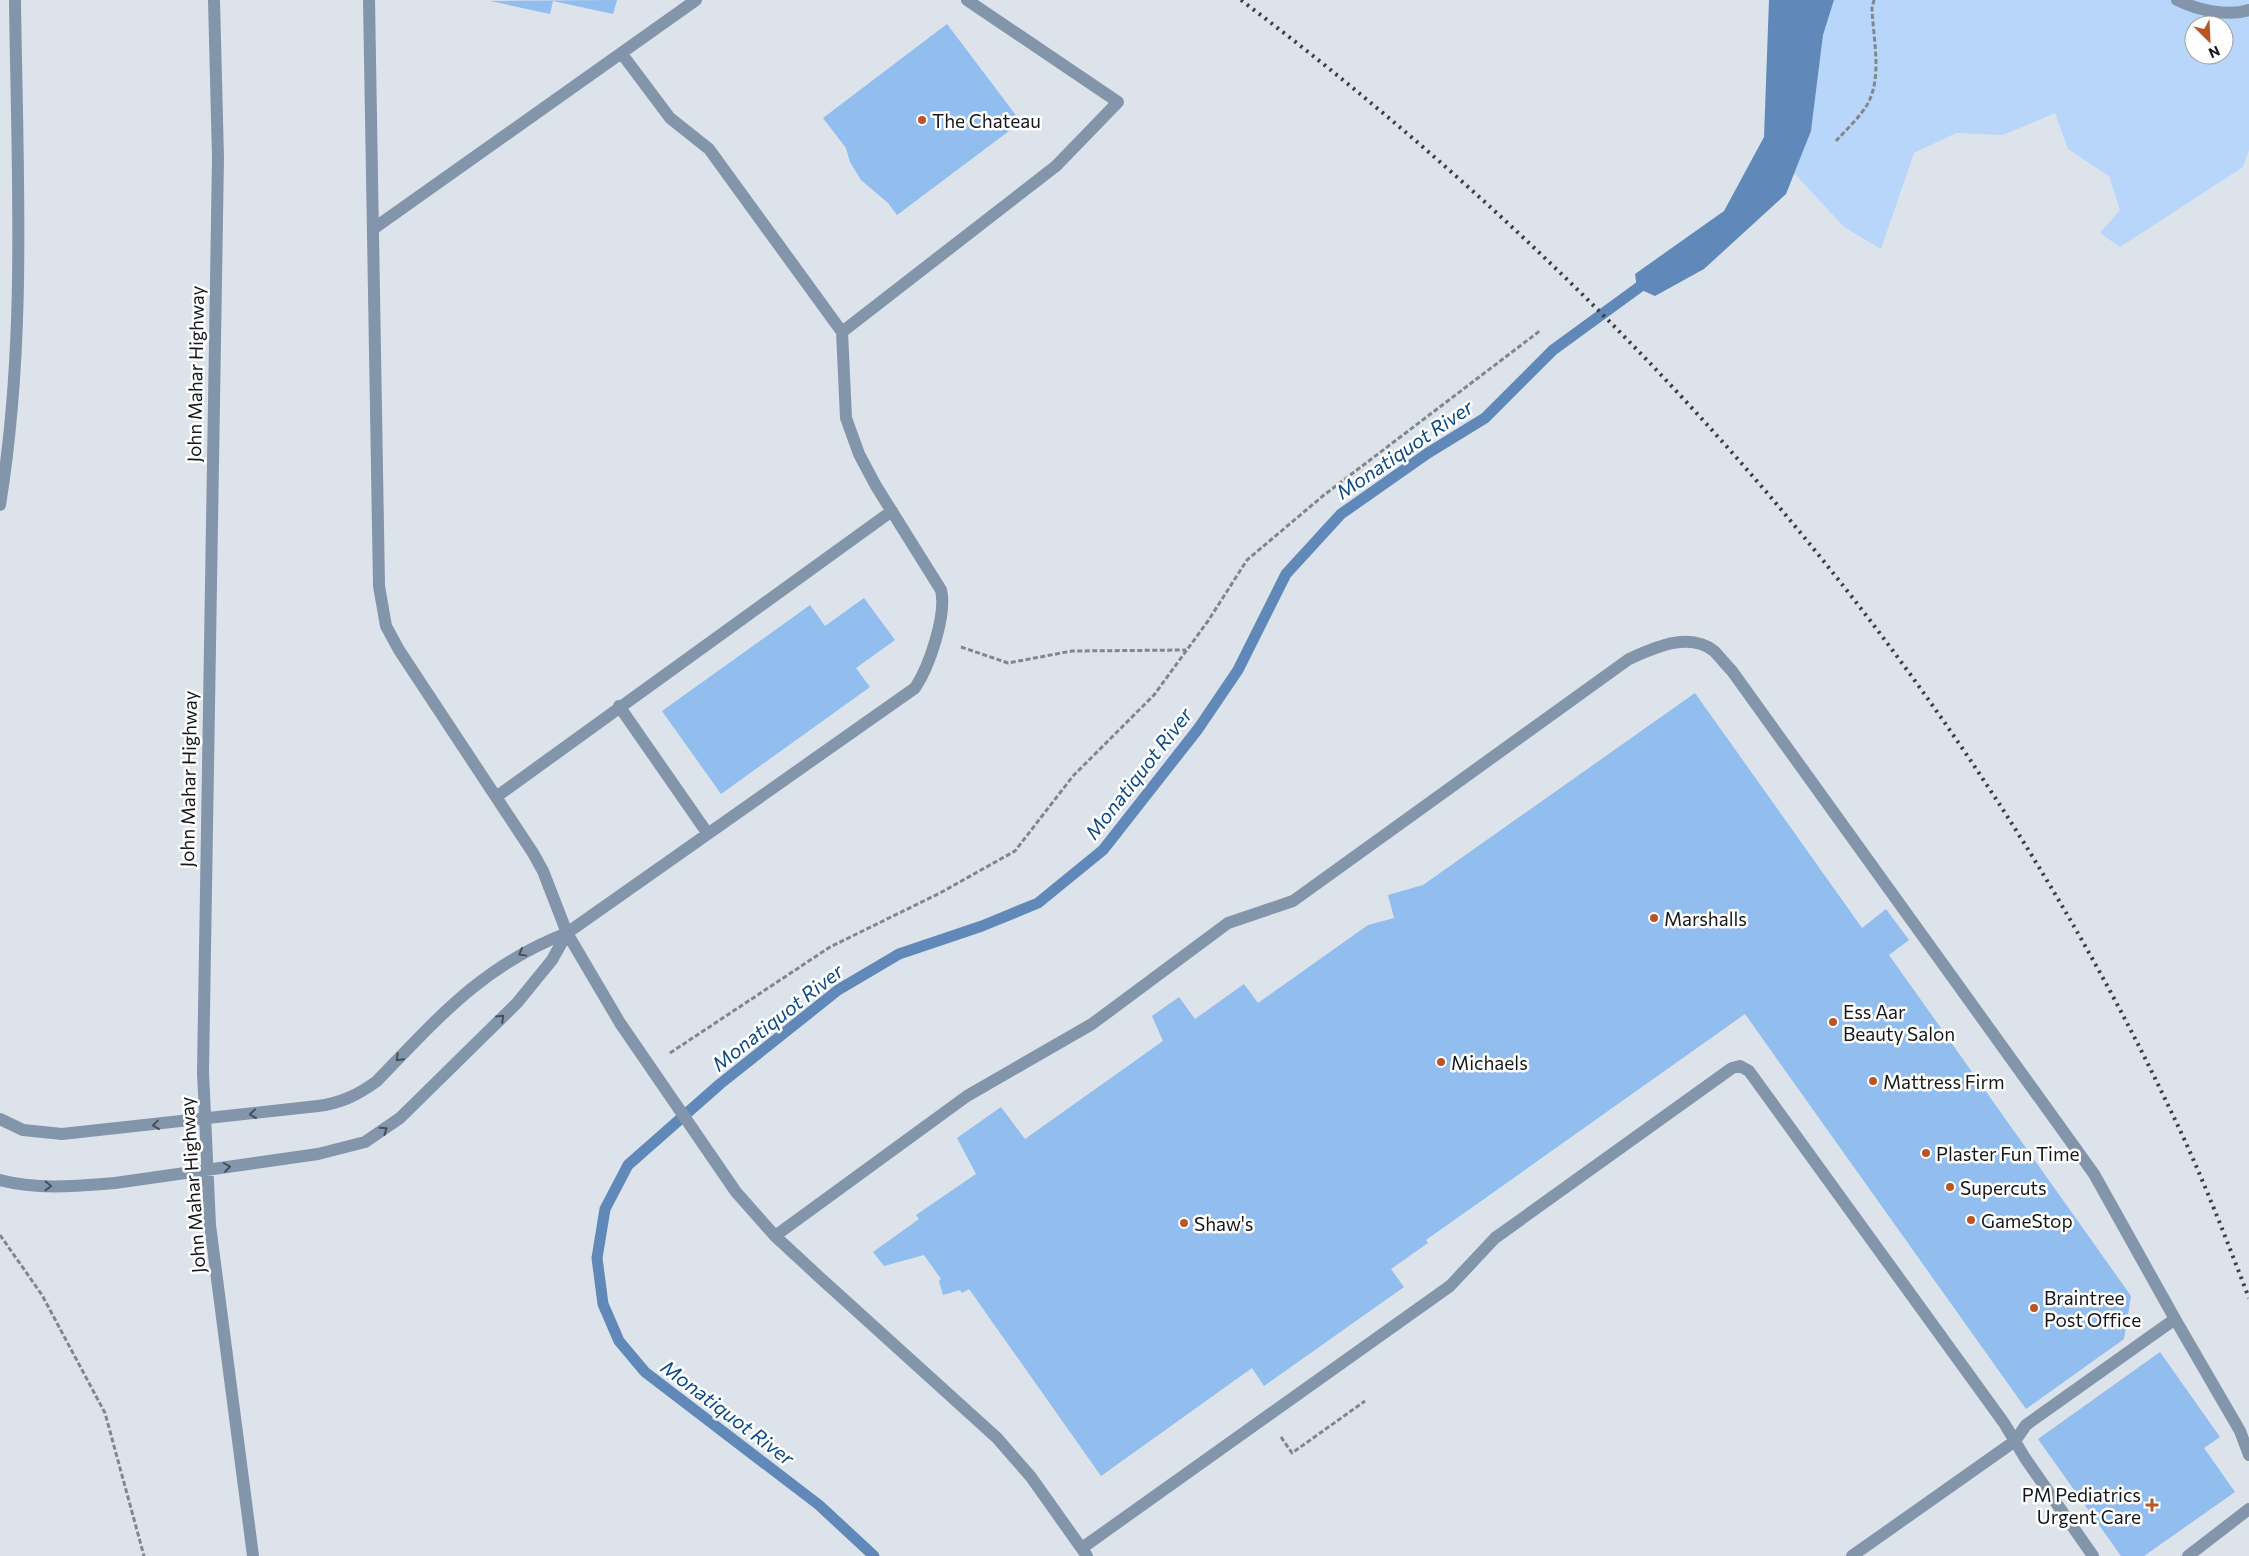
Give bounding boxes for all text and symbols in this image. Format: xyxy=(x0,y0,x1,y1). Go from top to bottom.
north arrow xyxy=(2184,15,2234,65)
text: N xyxy=(2206,42,2223,62)
place label: The Chateau xyxy=(932,109,1041,132)
marker: The Chateau xyxy=(916,114,928,126)
street label: John Mahar Highway xyxy=(182,285,208,463)
water label: Monatiquot River xyxy=(1331,394,1478,504)
street label: John Mahar Highway xyxy=(175,690,201,868)
water label: Monatiquot River xyxy=(1079,702,1197,843)
place label: Marshalls xyxy=(1664,907,1747,930)
marker: Marshalls xyxy=(1648,912,1660,924)
one-way arrow xyxy=(518,946,527,956)
water label: Monatiquot River xyxy=(707,958,848,1076)
place label: Ess Aar Beauty Salon xyxy=(1843,1000,1955,1045)
one-way arrow xyxy=(496,1015,505,1024)
marker: Ess Aar Beauty Salon xyxy=(1827,1016,1839,1028)
place label: Michaels xyxy=(1451,1051,1528,1074)
one-way arrow xyxy=(396,1052,405,1061)
marker: Michaels xyxy=(1435,1056,1447,1068)
place label: Mattress Firm xyxy=(1883,1070,2005,1093)
marker: Mattress Firm xyxy=(1867,1075,1879,1087)
street label: John Mahar Highway xyxy=(174,1096,210,1274)
one-way arrow xyxy=(249,1108,257,1119)
one-way arrow xyxy=(152,1119,160,1130)
one-way arrow xyxy=(378,1127,387,1136)
place label: Plaster Fun Time xyxy=(1936,1142,2080,1165)
marker: Plaster Fun Time xyxy=(1920,1147,1932,1159)
one-way arrow xyxy=(223,1162,231,1173)
place label: Supercuts xyxy=(1960,1176,2047,1199)
one-way arrow xyxy=(44,1181,52,1191)
marker: Supercuts xyxy=(1944,1181,1956,1193)
place label: GameStop xyxy=(1981,1209,2073,1232)
place label: Shaw's xyxy=(1194,1212,1253,1235)
marker: GameStop xyxy=(1965,1214,1977,1226)
marker: Shaw's xyxy=(1178,1217,1190,1229)
place label: Braintree Post Office xyxy=(2044,1286,2141,1331)
marker: Braintree Post Office xyxy=(2028,1302,2040,1314)
water label: Monatiquot River xyxy=(657,1354,800,1470)
place label: PM Pediatrics Urgent Care xyxy=(2022,1483,2141,1528)
marker: PM Pediatrics Urgent Care xyxy=(2145,1498,2159,1512)

